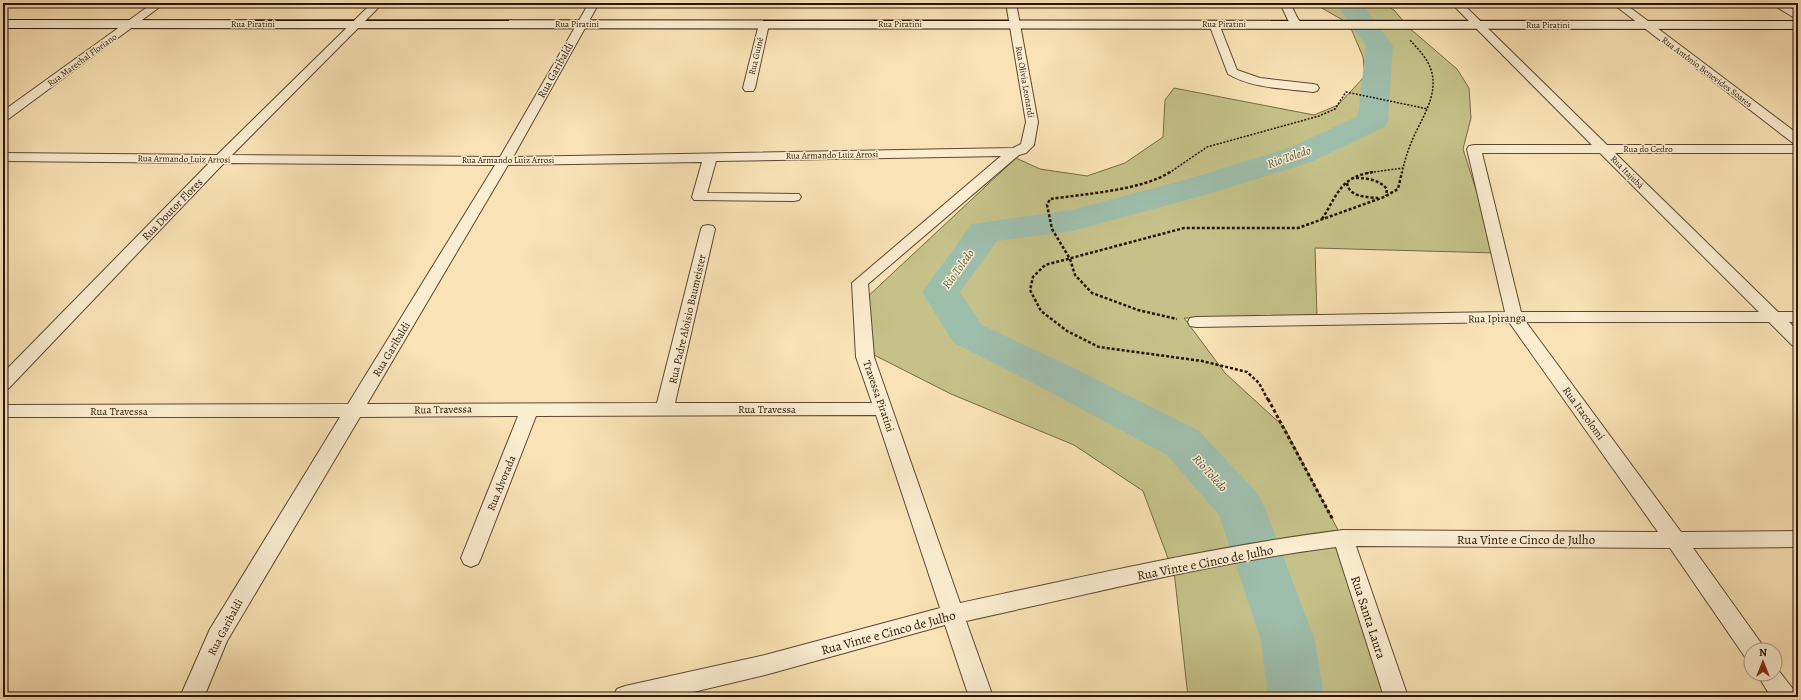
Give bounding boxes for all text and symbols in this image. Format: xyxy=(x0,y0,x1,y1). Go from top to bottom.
street label: Rua Piratini xyxy=(231,18,275,30)
street label: Rua Piratini xyxy=(555,18,599,30)
street label: Rua Piratini xyxy=(878,18,922,30)
street label: Rua Piratini xyxy=(1202,18,1246,30)
street label: Rua Piratini xyxy=(1526,19,1570,31)
street label: Rua Marechal Floriano xyxy=(45,30,119,89)
street label: Rua Antônio Benevides Soares xyxy=(1659,34,1755,110)
street label: Rua Guiné xyxy=(746,36,766,76)
street label: Rua Garibaldi xyxy=(534,40,577,101)
street label: Rua Olivia Leonardi xyxy=(1013,45,1037,119)
water label: Rio Toledo xyxy=(1265,142,1313,172)
street label: Rua do Cedro xyxy=(1623,143,1673,155)
street label: Rua Armando Luiz Arrosi xyxy=(786,148,879,162)
street label: Rua Armando Luiz Arrosi xyxy=(138,152,231,166)
street label: Rua Itajubá xyxy=(1608,153,1647,192)
street label: Rua Armando Luiz Arrosi xyxy=(462,154,555,166)
street label: Rua Doutor Flores xyxy=(139,175,206,244)
water label: Rio Toledo xyxy=(938,246,978,292)
street label: Rua Padre Aloisio Baumeister xyxy=(665,253,710,385)
street label: Rua Ipiranga xyxy=(1468,310,1527,327)
street label: Rua Garibaldi xyxy=(369,319,414,380)
street label: Travessa Piratini xyxy=(859,358,898,434)
street label: Rua Itacolomi xyxy=(1559,383,1608,443)
street label: Rua Travessa xyxy=(414,401,473,418)
street label: Rua Travessa xyxy=(738,402,797,417)
street label: Rua Travessa xyxy=(90,404,149,419)
water label: Rio Toledo xyxy=(1189,451,1231,495)
street label: Rua Alvorada xyxy=(483,452,520,513)
street label: Rua Vinte e Cinco de Julho xyxy=(1457,531,1595,548)
street label: Rua Vinte e Cinco de Julho xyxy=(1136,541,1275,584)
street label: Rua Santa Laura xyxy=(1347,573,1390,661)
street label: Rua Garibaldi xyxy=(204,596,247,658)
street label: Rua Vinte e Cinco de Julho xyxy=(819,606,957,659)
north arrow xyxy=(1743,642,1783,682)
text: N xyxy=(1759,645,1767,660)

